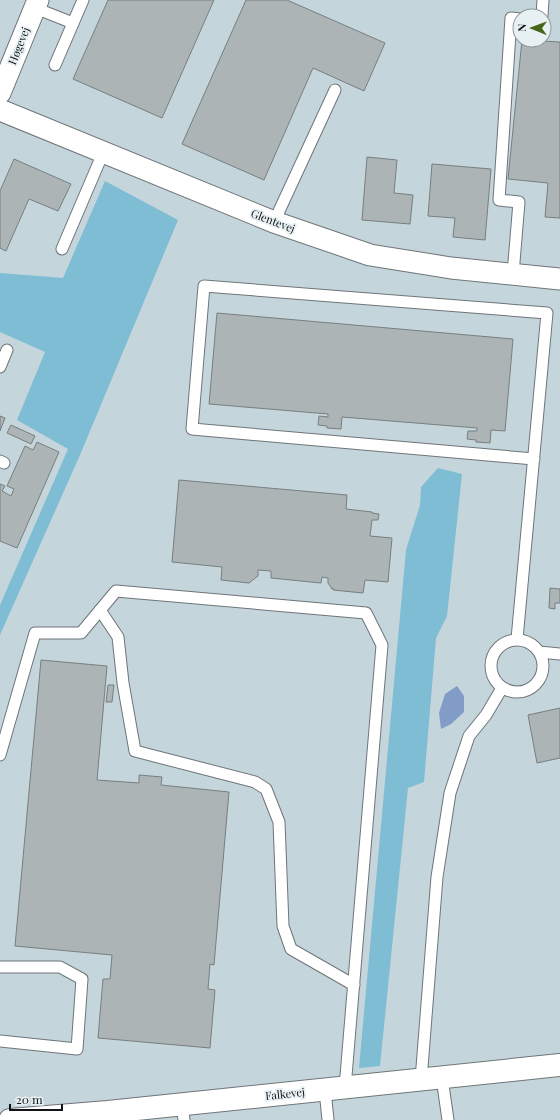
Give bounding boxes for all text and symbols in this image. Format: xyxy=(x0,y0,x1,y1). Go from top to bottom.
north arrow xyxy=(512,8,552,48)
text: N xyxy=(514,24,529,32)
street label: Høgevej xyxy=(4,25,33,67)
street label: Glentevej xyxy=(249,205,297,236)
street label: Falkevej xyxy=(264,1084,306,1103)
scale bar xyxy=(10,1086,62,1112)
text: 20 m xyxy=(16,1091,43,1107)

